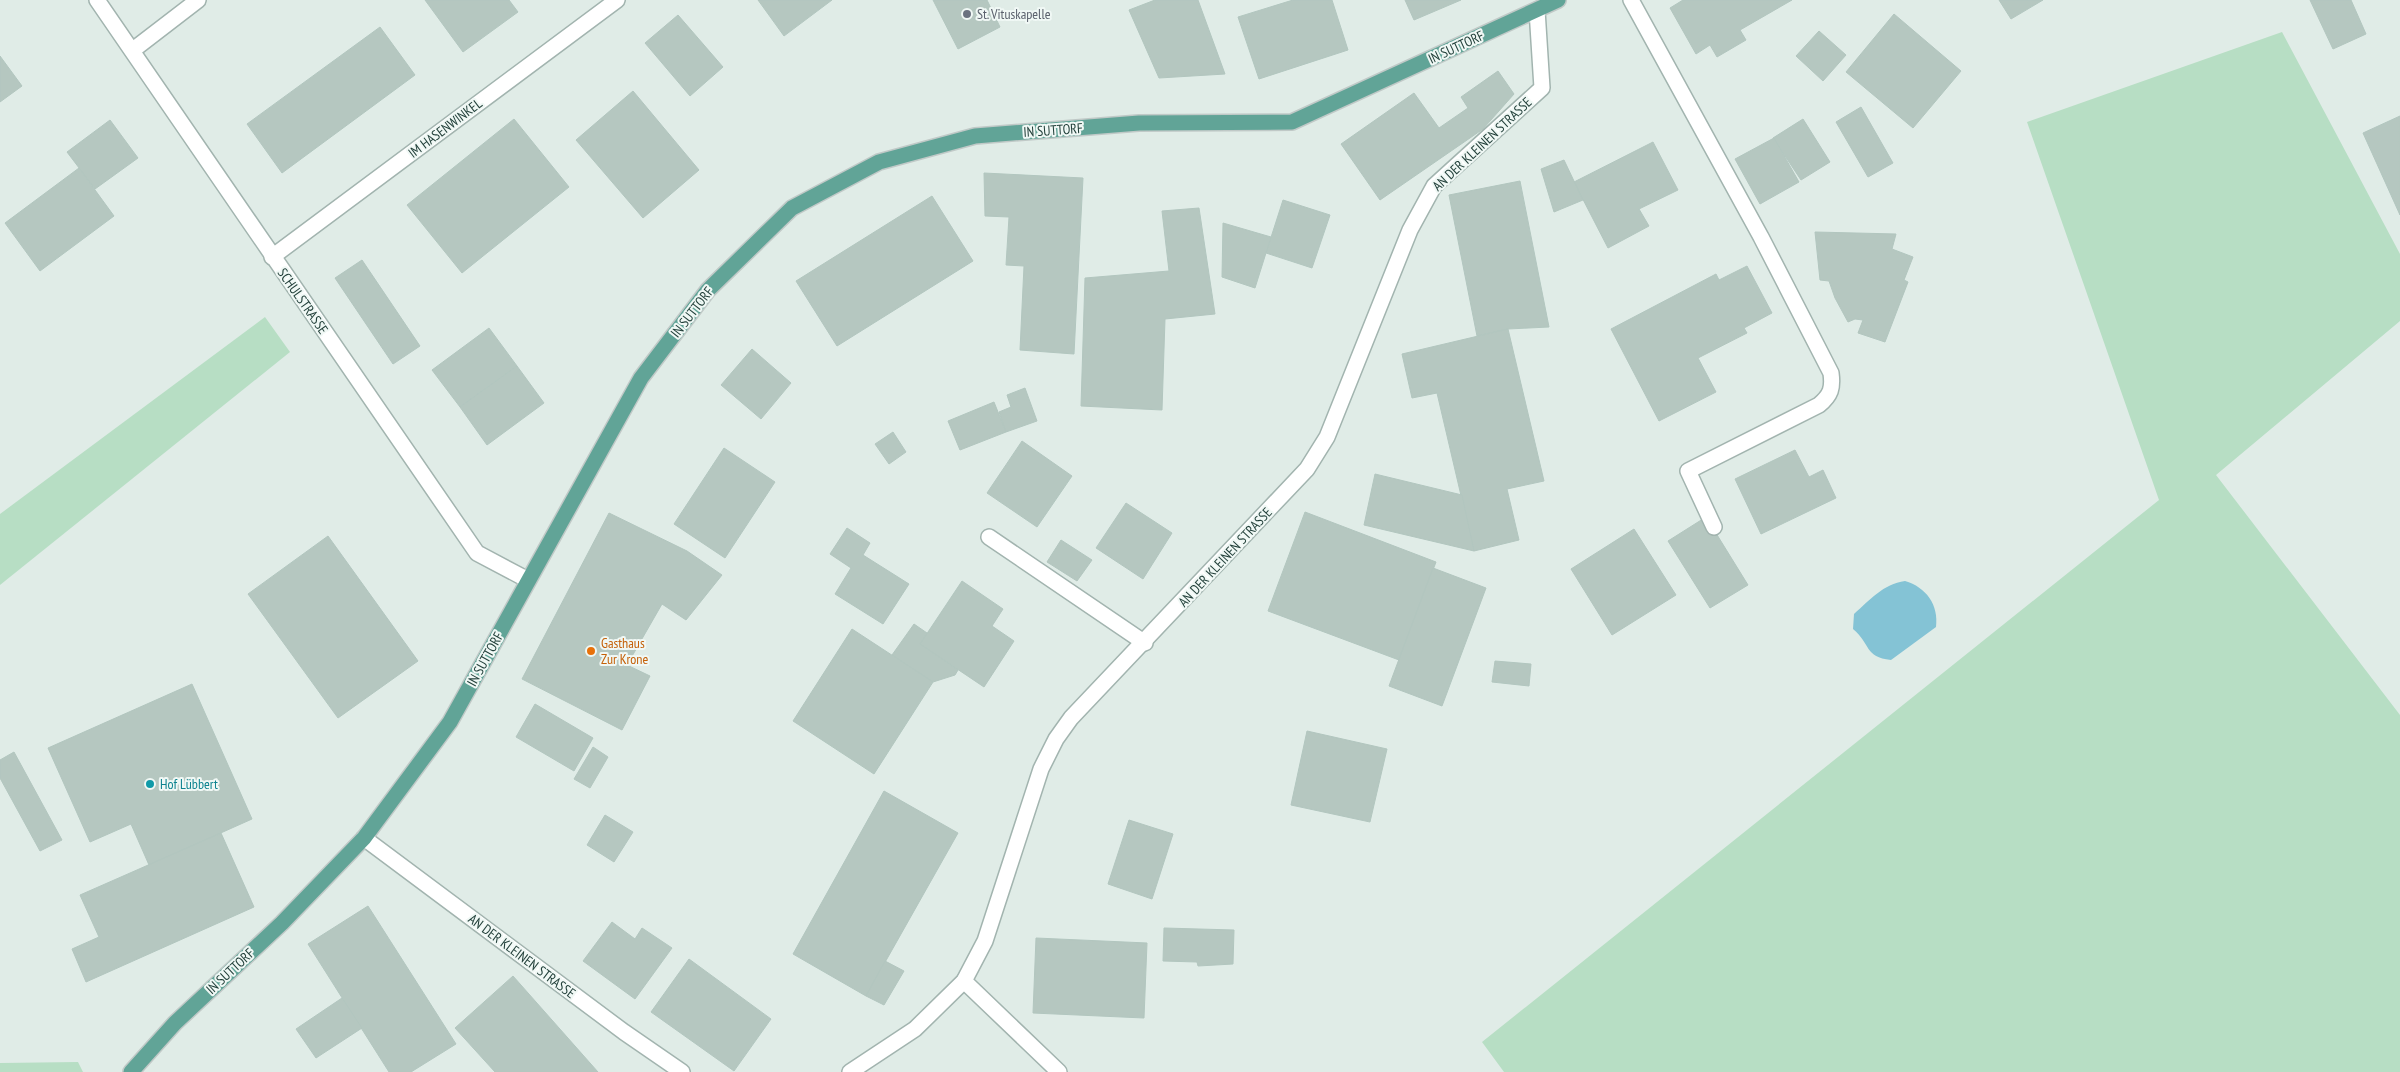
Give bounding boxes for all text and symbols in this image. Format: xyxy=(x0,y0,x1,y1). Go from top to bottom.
place label: St. Vituskapelle xyxy=(977,5,1051,23)
marker: St. Vituskapelle xyxy=(961,8,973,20)
street label: IN SUTTORF xyxy=(1425,26,1487,68)
street label: AN DER KLEINEN STRASSE xyxy=(1429,93,1535,195)
street label: IM HASENWINKEL xyxy=(405,94,486,162)
street label: IN SUTTORF xyxy=(1023,119,1084,141)
street label: SCHULSTRASSE xyxy=(274,265,332,337)
street label: IN SUTTORF xyxy=(667,283,718,341)
street label: AN DER KLEINEN STRASSE xyxy=(1174,504,1276,610)
street label: IN SUTTORF xyxy=(463,628,507,689)
place label: Gasthaus Zur Krone xyxy=(601,634,648,668)
marker: Gasthaus Zur Krone xyxy=(585,645,597,657)
place label: Hof Lübbert xyxy=(160,775,218,793)
marker: Hof Lübbert xyxy=(144,778,156,790)
street label: AN DER KLEINEN STRASSE xyxy=(465,910,579,1002)
street label: IN SUTTORF xyxy=(202,944,258,998)

